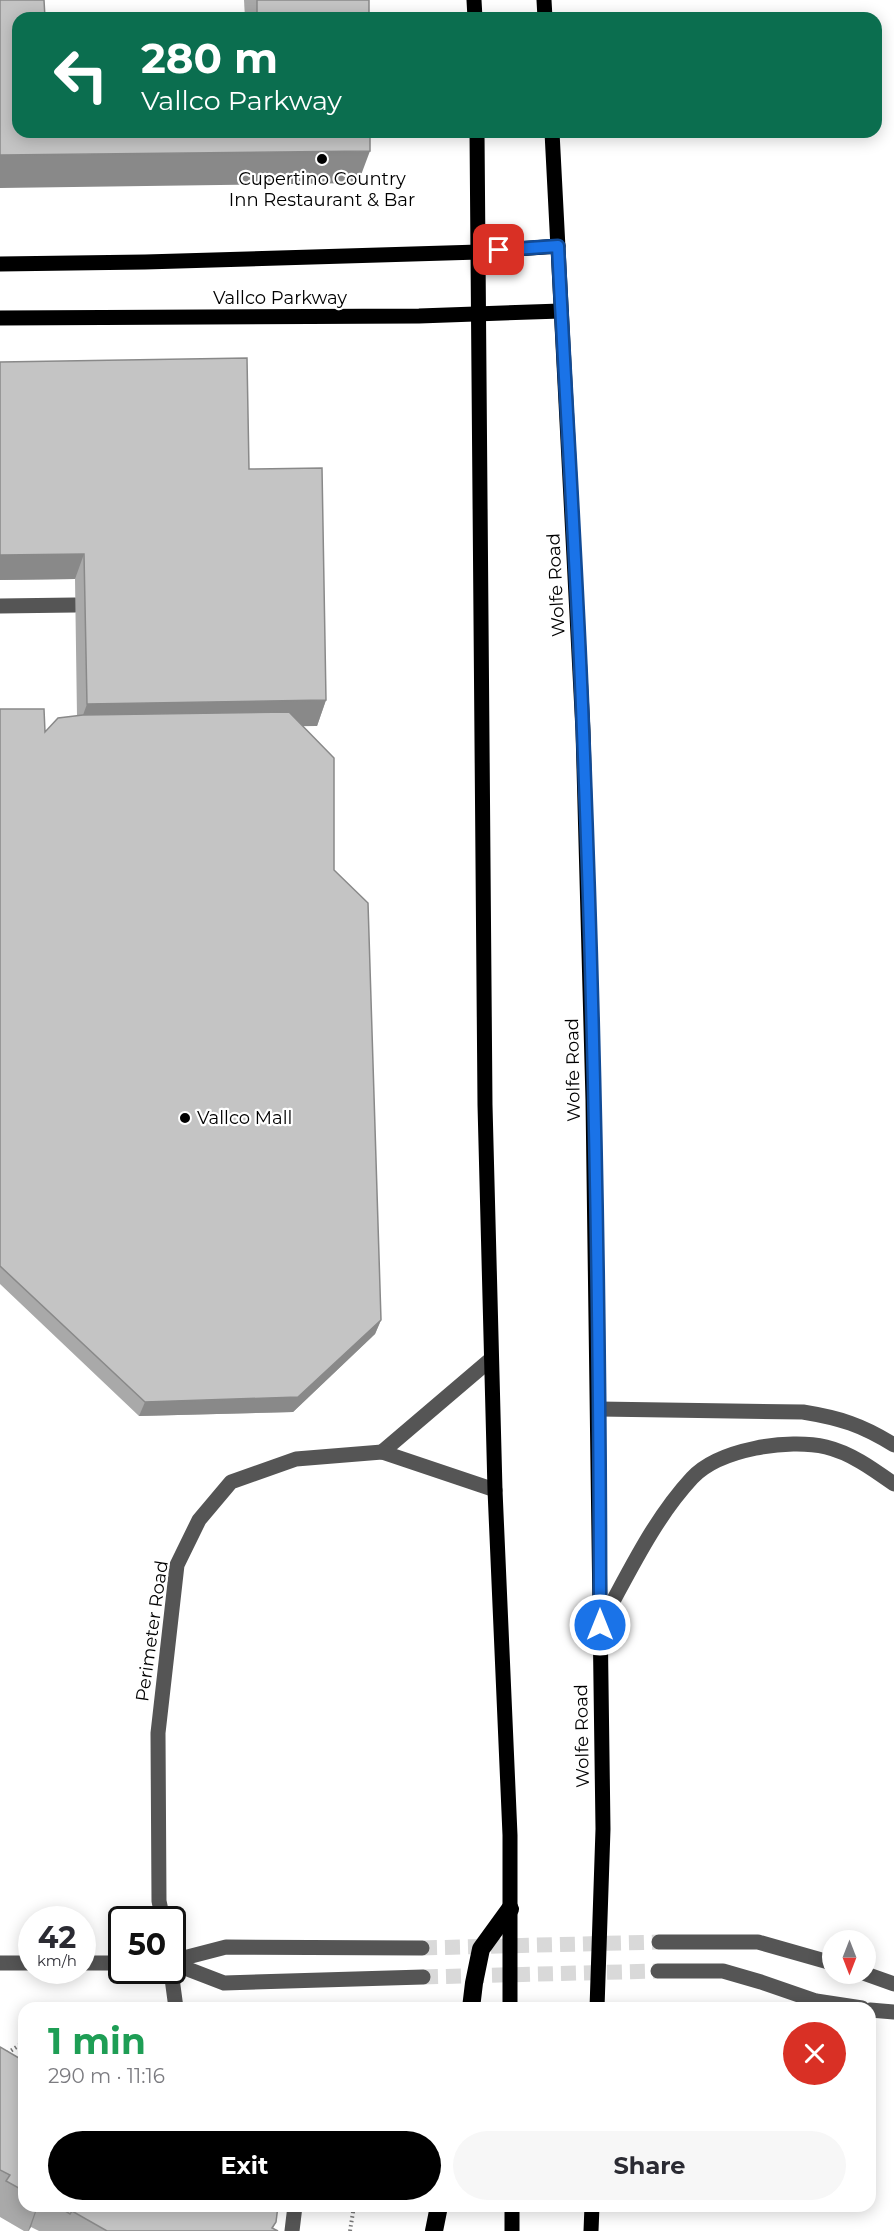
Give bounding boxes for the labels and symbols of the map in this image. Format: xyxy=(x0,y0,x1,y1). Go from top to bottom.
marker: Cupertino Country Inn Restaurant & Bar xyxy=(315,152,329,166)
place label: Cupertino Country Inn Restaurant & Bar xyxy=(229,168,415,211)
pin xyxy=(473,224,524,275)
street label: Vallco Parkway xyxy=(213,287,347,309)
street label: Wolfe Road xyxy=(542,533,570,637)
street label: Wolfe Road xyxy=(561,1018,585,1122)
place label: Vallco Mall xyxy=(197,1107,292,1129)
marker: Vallco Mall xyxy=(178,1111,192,1125)
street label: Perimeter Road xyxy=(131,1559,173,1703)
position arrow xyxy=(568,1593,632,1657)
street label: Wolfe Road xyxy=(570,1684,594,1788)
speed limit sign: 50 xyxy=(108,1906,186,1984)
north arrow xyxy=(822,1930,876,1984)

